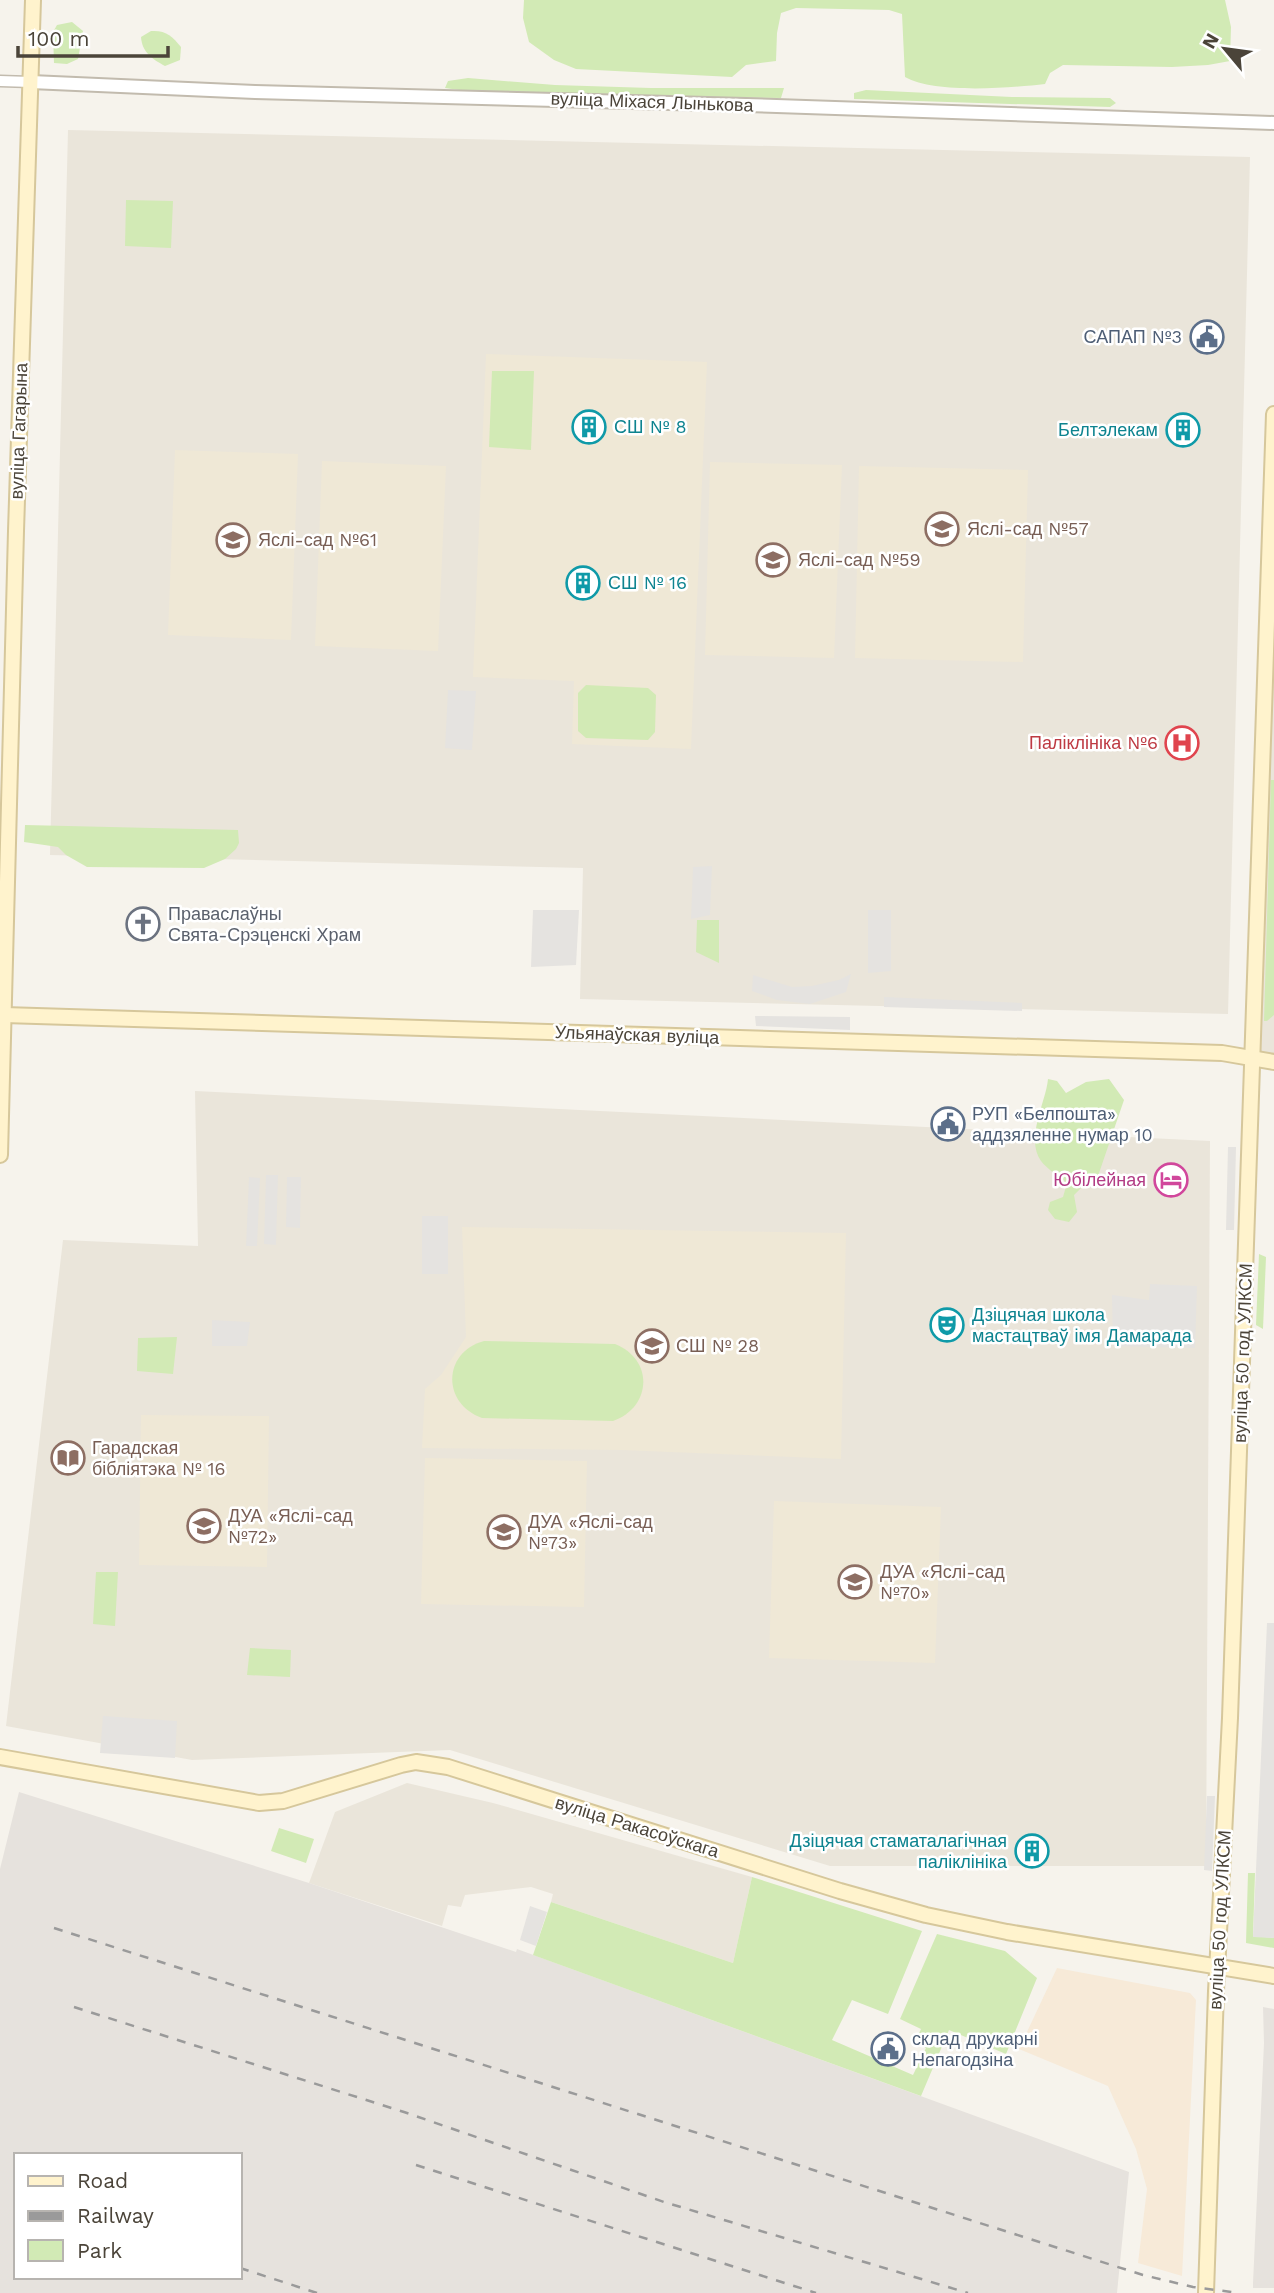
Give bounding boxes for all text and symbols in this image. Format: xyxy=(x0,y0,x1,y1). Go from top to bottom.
scale bar xyxy=(18,14,168,58)
north arrow xyxy=(1190,14,1260,84)
text: 100 m xyxy=(28,26,90,51)
text: N xyxy=(1197,29,1224,53)
street label: вуліца Міхася Лынькова xyxy=(550,87,755,116)
public building icon: САПАП №3 xyxy=(1188,318,1226,356)
place label: САПАП №3 xyxy=(1084,326,1182,347)
street label: вуліца Гагарына xyxy=(6,361,31,500)
building icon: СШ № 8 xyxy=(570,408,608,446)
building icon: Белтэлекам xyxy=(1164,411,1202,449)
place label: СШ № 8 xyxy=(614,416,687,437)
place label: Белтэлекам xyxy=(1058,419,1158,440)
school or university icon: Яслі-сад №57 xyxy=(923,510,961,548)
place label: Яслі-сад №57 xyxy=(967,518,1089,539)
school or university icon: Яслі-сад №61 xyxy=(214,521,252,559)
place label: Яслі-сад №61 xyxy=(258,529,377,550)
school or university icon: Яслі-сад №59 xyxy=(754,541,792,579)
place label: Яслі-сад №59 xyxy=(798,549,921,570)
building icon: СШ № 16 xyxy=(564,564,602,602)
place label: СШ № 16 xyxy=(608,572,687,593)
hospital icon: Паліклініка №6 xyxy=(1163,724,1201,762)
place label: Паліклініка №6 xyxy=(1029,732,1158,753)
place label: Праваслаўны Свята-Срэценскі Храм xyxy=(168,903,361,945)
church icon: Праваслаўны Свята-Срэценскі Храм xyxy=(124,905,162,943)
street label: Ульянаўская вуліца xyxy=(554,1021,721,1048)
place label: РУП «Белпошта» аддзяленне нумар 10 xyxy=(972,1103,1153,1145)
public building icon: РУП «Белпошта» аддзяленне нумар 10 xyxy=(929,1105,967,1143)
hotel icon: Юбілейная xyxy=(1152,1161,1190,1199)
place label: Юбілейная xyxy=(1053,1169,1146,1190)
street label: вуліца 50 год УЛКСМ xyxy=(1229,1263,1256,1443)
place label: Дзіцячая школа мастацтваў імя Дамарада xyxy=(972,1304,1193,1346)
theatre icon: Дзіцячая школа мастацтваў імя Дамарада xyxy=(928,1306,966,1344)
school or university icon: СШ № 28 xyxy=(633,1327,671,1365)
place label: СШ № 28 xyxy=(676,1335,759,1356)
place label: Гарадская бібліятэка № 16 xyxy=(92,1437,225,1479)
library icon: Гарадская бібліятэка № 16 xyxy=(49,1439,87,1477)
place label: ДУА «Яслі-сад №72» xyxy=(228,1505,353,1547)
school or university icon: ДУА «Яслі-сад №72» xyxy=(185,1507,223,1545)
place label: ДУА «Яслі-сад №73» xyxy=(528,1511,653,1553)
school or university icon: ДУА «Яслі-сад №73» xyxy=(485,1513,523,1551)
place label: ДУА «Яслі-сад №70» xyxy=(880,1561,1005,1603)
school or university icon: ДУА «Яслі-сад №70» xyxy=(836,1563,874,1601)
street label: вуліца Ракасоўскага xyxy=(553,1792,722,1862)
place label: Дзіцячая стаматалагічная паліклініка xyxy=(789,1830,1008,1872)
street label: вуліца 50 год УЛКСМ xyxy=(1204,1830,1235,2010)
building icon: Дзіцячая стаматалагічная паліклініка xyxy=(1013,1832,1051,1870)
place label: склад друкарні Непагодзіна xyxy=(912,2028,1038,2070)
public building icon: склад друкарні Непагодзіна xyxy=(869,2030,907,2068)
legend xyxy=(14,2153,242,2279)
text: Road xyxy=(77,2168,128,2193)
text: Railway xyxy=(77,2203,154,2228)
text: Park xyxy=(77,2238,122,2263)

